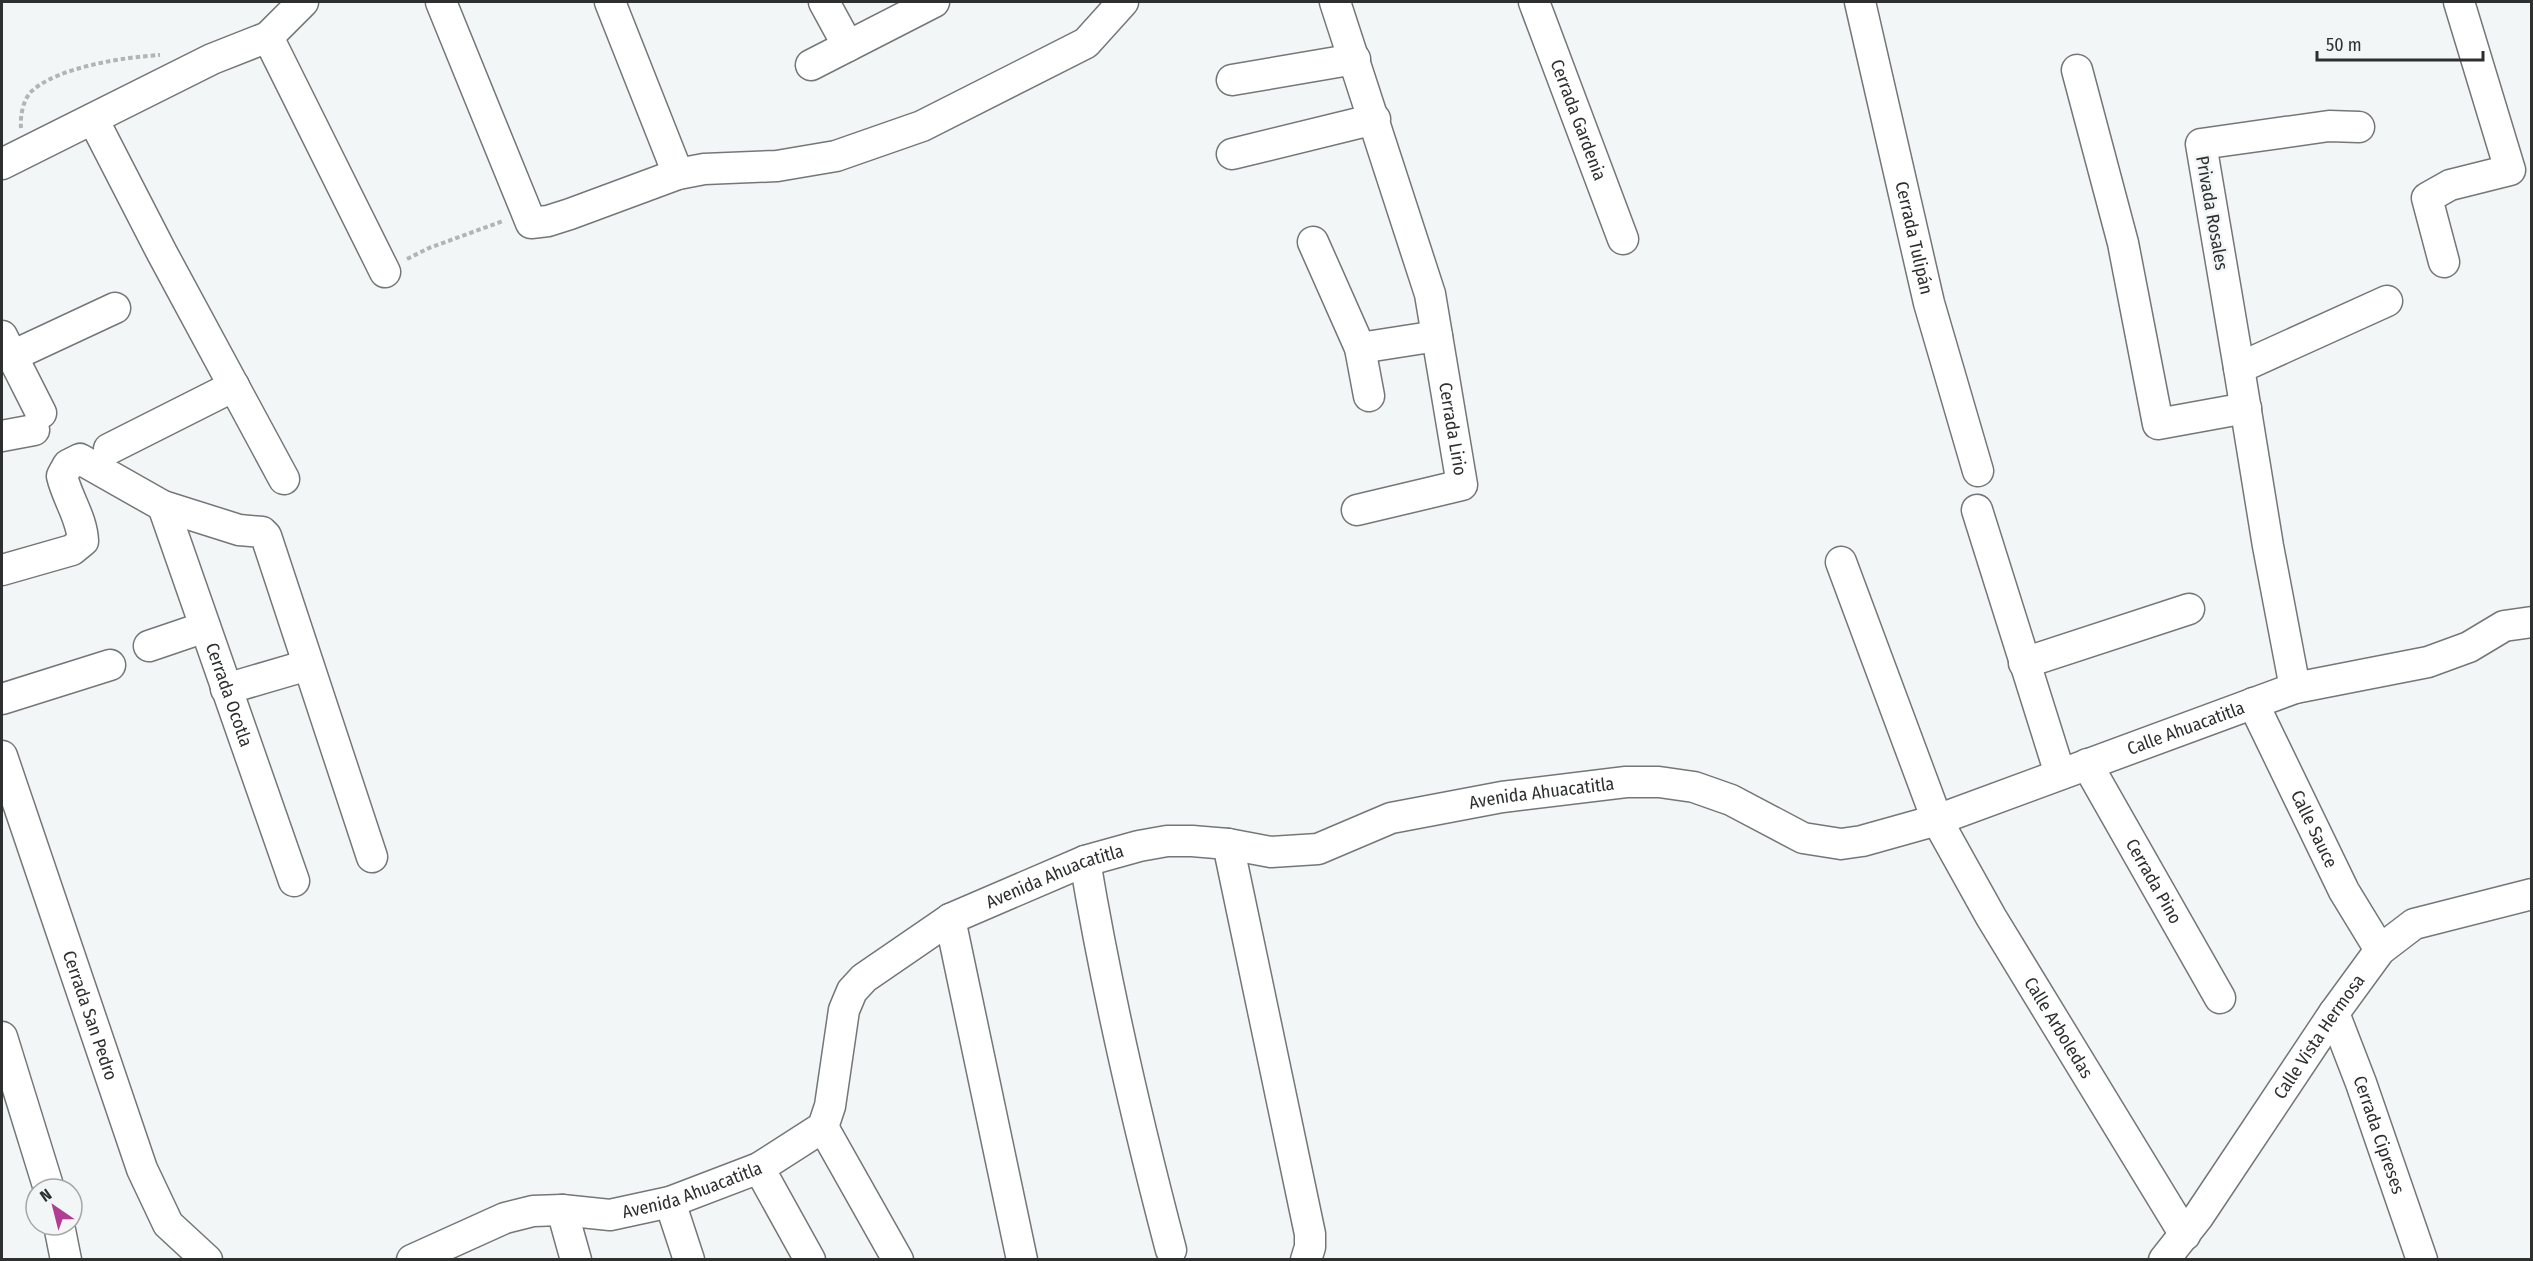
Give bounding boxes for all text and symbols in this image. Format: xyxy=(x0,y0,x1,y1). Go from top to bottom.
scale bar xyxy=(2317,24,2484,62)
text: 50 m xyxy=(2326,34,2362,56)
street label: Cerrada Gardenia xyxy=(1546,56,1611,184)
street label: Privada Rosales xyxy=(2191,154,2233,272)
street label: Cerrada Tulipán xyxy=(1890,179,1938,297)
street label: Cerrada Lirio xyxy=(1434,381,1471,477)
street label: Cerrada Ocotla xyxy=(201,640,257,750)
street label: Calle Ahuacatitla xyxy=(2124,696,2248,760)
street label: Avenida Ahuacatitla xyxy=(1467,773,1616,814)
street label: Calle Sauce xyxy=(2286,787,2342,872)
street label: Cerrada Pino xyxy=(2121,835,2187,928)
street label: Avenida Ahuacatitla xyxy=(983,840,1126,913)
street label: Cerrada San Pedro xyxy=(58,948,122,1083)
street label: Calle Vista Hermosa xyxy=(2269,970,2370,1103)
street label: Calle Arboledas xyxy=(2019,973,2098,1083)
street label: Cerrada Cipreses xyxy=(2348,1073,2410,1197)
street label: Avenida Ahuacatitla xyxy=(620,1157,765,1223)
north arrow xyxy=(24,1177,84,1237)
text: N xyxy=(36,1185,55,1206)

